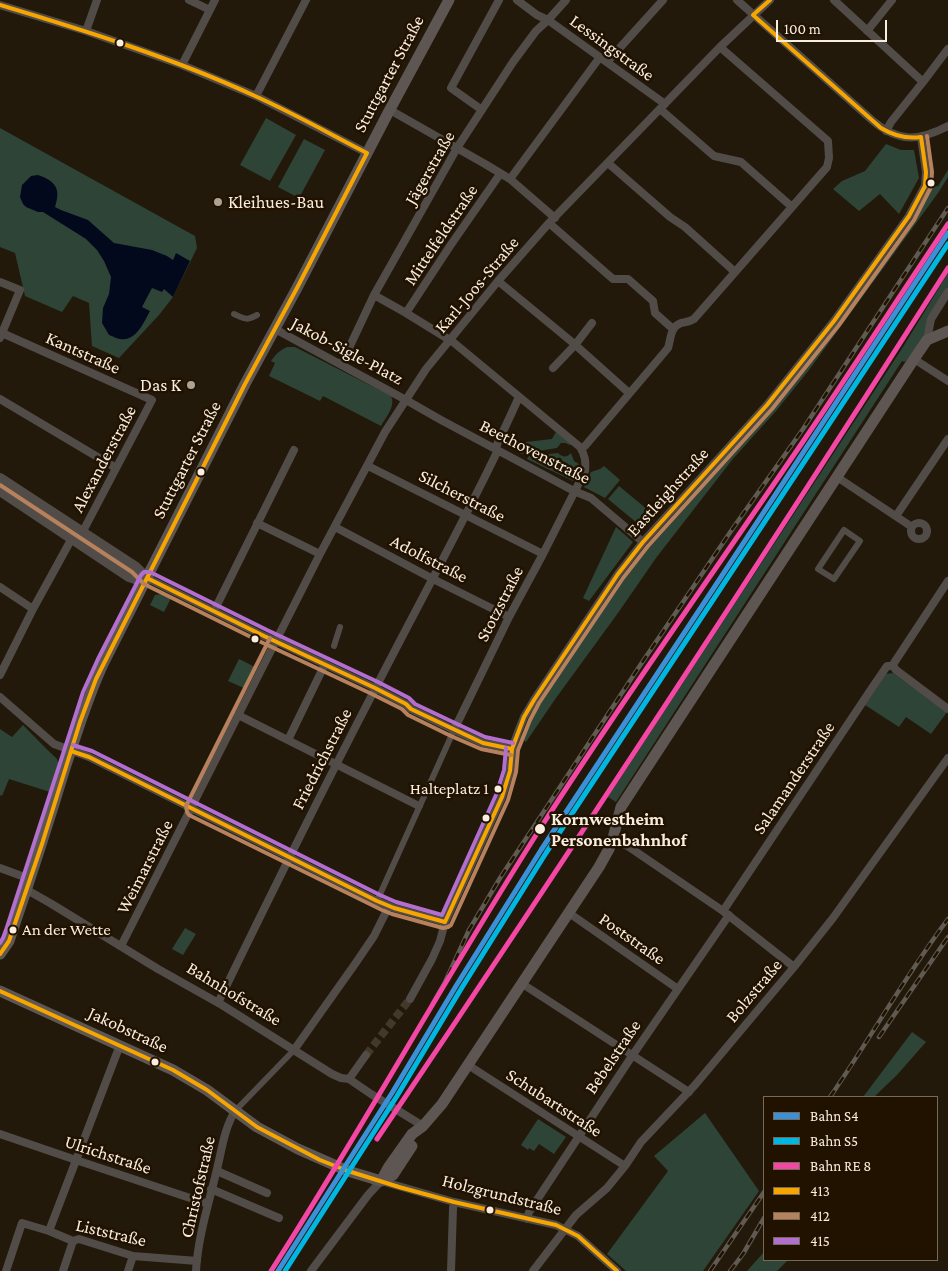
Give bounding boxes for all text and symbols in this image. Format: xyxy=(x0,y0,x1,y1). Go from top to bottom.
street label: Lessingstraße xyxy=(565,10,659,86)
scale bar xyxy=(778,10,889,42)
street label: Stuttgarter Straße xyxy=(349,12,429,136)
text: 100 m xyxy=(784,21,821,37)
unlabelled marker xyxy=(115,38,125,48)
street label: Jägerstraße xyxy=(400,127,460,209)
unlabelled marker xyxy=(926,178,936,188)
street label: Mittelfeldstraße xyxy=(399,181,483,289)
place label: Kleihues-Bau xyxy=(228,191,324,213)
marker: Kleihues-Bau xyxy=(212,196,224,208)
street label: Karl-Joos-Straße xyxy=(430,232,524,338)
street label: Jakob-Sigle-Platz xyxy=(287,312,407,390)
street label: Kantstraße xyxy=(42,327,124,379)
place label: Das K xyxy=(140,374,181,396)
marker: Das K xyxy=(185,379,197,391)
street label: Stuttgarter Straße xyxy=(148,398,226,522)
street label: Alexanderstraße xyxy=(67,402,141,516)
street label: Beethovenstraße xyxy=(476,415,594,489)
street label: Eastleighstraße xyxy=(622,443,714,541)
street label: Silcherstraße xyxy=(415,465,509,527)
unlabelled marker xyxy=(196,467,206,477)
street label: Adolfstraße xyxy=(387,530,471,588)
street label: Stotzstraße xyxy=(472,563,528,645)
unlabelled marker xyxy=(250,634,260,644)
street label: Friedrichstraße xyxy=(287,705,357,813)
street label: Salamanderstraße xyxy=(748,718,840,838)
place label: Halteplatz 1 xyxy=(410,779,489,799)
marker: Halteplatz 1 xyxy=(493,784,503,794)
place label: Kornwestheim Personenbahnhof xyxy=(551,808,686,851)
unlabelled marker xyxy=(481,813,491,823)
street label: Weimarstraße xyxy=(112,816,178,918)
marker: Kornwestheim Personenbahnhof xyxy=(533,822,547,836)
street label: Poststraße xyxy=(595,908,669,970)
place label: An der Wette xyxy=(22,920,111,940)
marker: An der Wette xyxy=(8,925,18,935)
street label: Bolzstraße xyxy=(721,955,787,1027)
street label: Bahnhofstraße xyxy=(183,957,285,1031)
street label: Jakobstraße xyxy=(85,1002,171,1058)
street label: Bebelstraße xyxy=(580,1016,646,1098)
unlabelled marker xyxy=(150,1057,160,1067)
street label: Schubartstraße xyxy=(502,1064,606,1142)
legend xyxy=(763,1096,938,1261)
text: Bahn S4 xyxy=(810,1108,859,1124)
street label: Ulrichstraße xyxy=(62,1131,154,1179)
text: Bahn S5 xyxy=(810,1133,858,1149)
street label: Christofstraße xyxy=(176,1134,220,1240)
text: Bahn RE 8 xyxy=(810,1158,871,1174)
street label: Holzgrundstraße xyxy=(440,1170,564,1220)
text: 413 xyxy=(810,1183,830,1199)
unlabelled marker xyxy=(485,1205,495,1215)
text: 412 xyxy=(810,1208,830,1224)
street label: Liststraße xyxy=(74,1214,148,1252)
text: 415 xyxy=(810,1233,830,1249)

